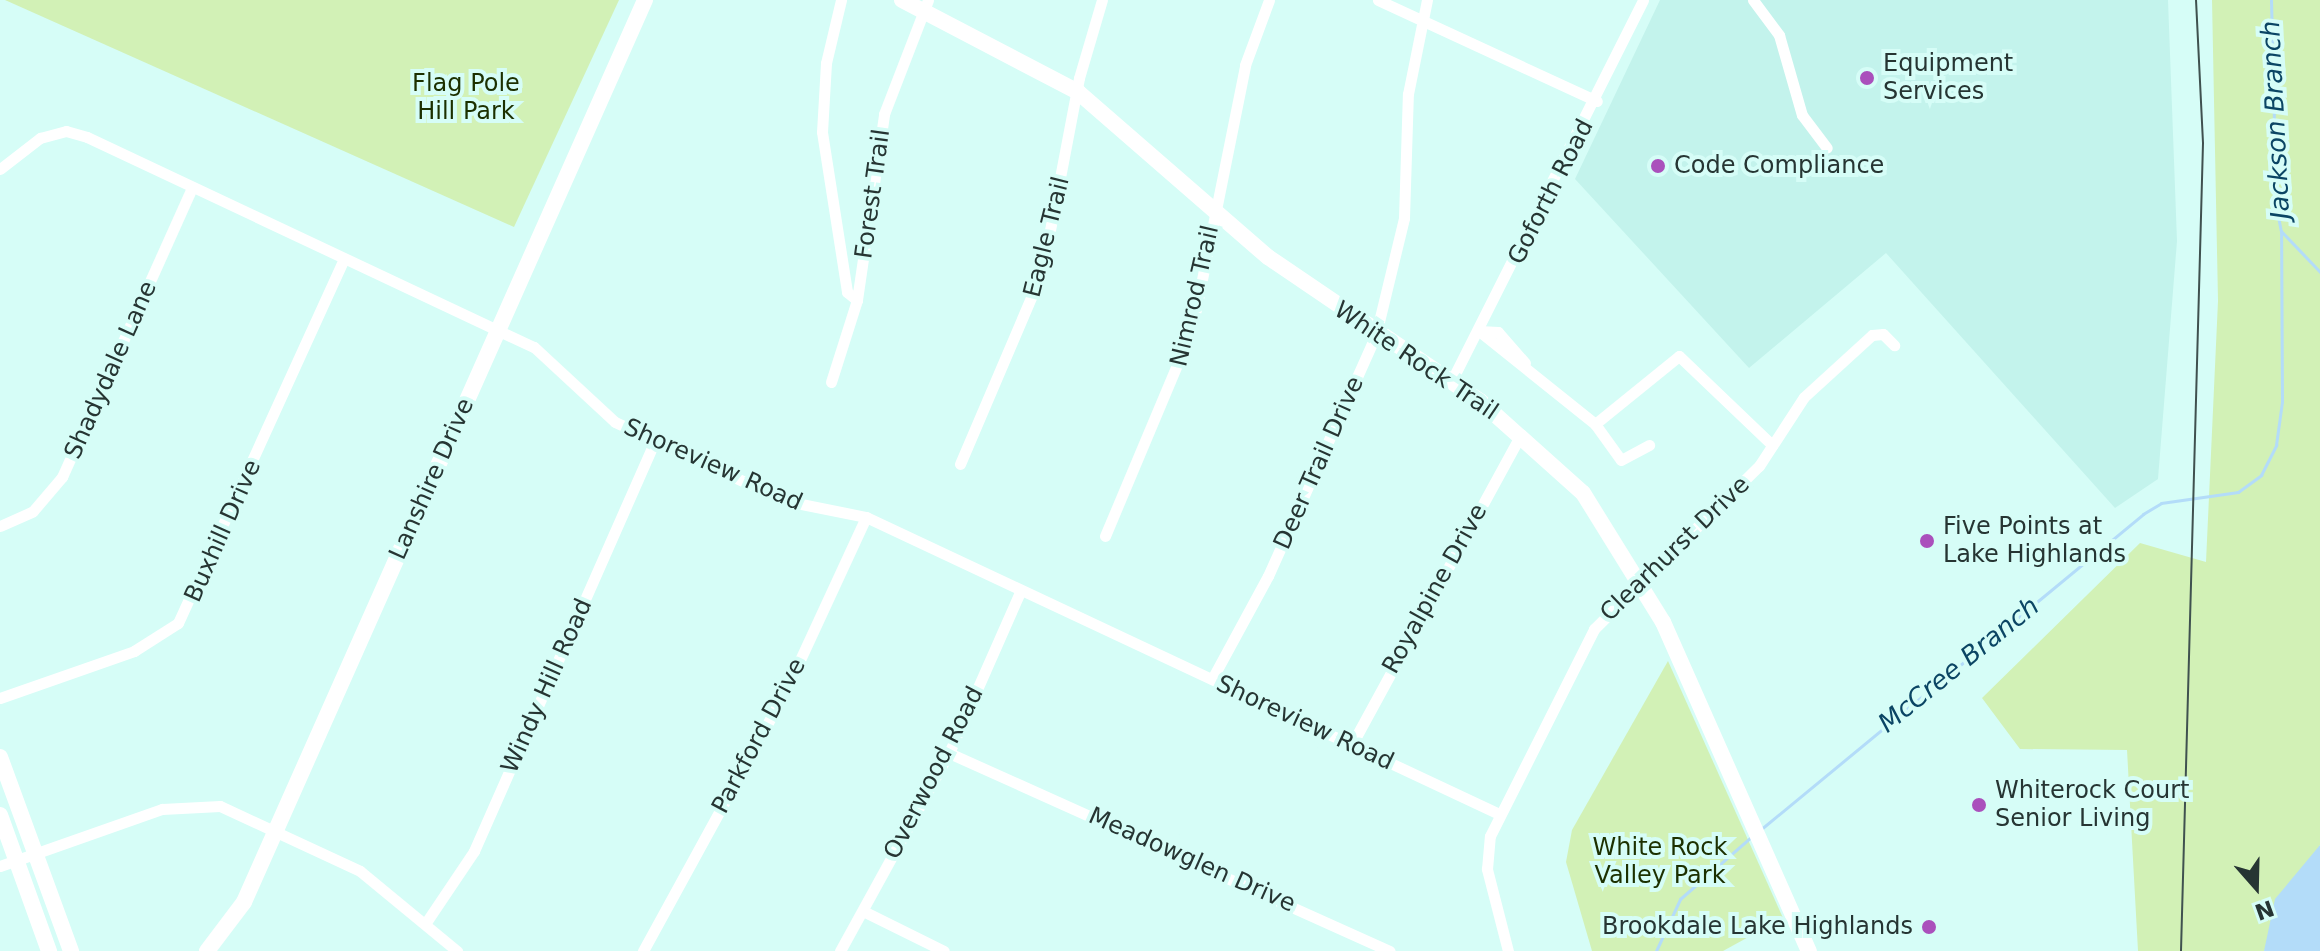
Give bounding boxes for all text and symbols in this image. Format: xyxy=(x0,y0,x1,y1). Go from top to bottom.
water label: Jackson Branch xyxy=(2255,20,2297,220)
place label: Equipment Services xyxy=(1883,50,2013,106)
marker: Equipment Services xyxy=(1858,69,1876,87)
park label: Flag Pole Hill Park xyxy=(412,70,520,126)
street label: Goforth Road xyxy=(1502,115,1600,269)
street label: Forest Trail xyxy=(850,127,896,261)
place label: Code Compliance xyxy=(1674,152,1884,180)
marker: Code Compliance xyxy=(1649,157,1667,175)
street label: Eagle Trail xyxy=(1018,174,1076,300)
street label: Nimrod Trail xyxy=(1165,223,1225,369)
street label: Shadydale Lane xyxy=(59,277,163,463)
street label: White Rock Trail xyxy=(1329,296,1503,426)
street label: Deer Trail Drive xyxy=(1268,372,1370,554)
street label: Lanshire Drive xyxy=(384,394,480,564)
street label: Shoreview Road xyxy=(619,413,807,517)
street label: Buxhill Drive xyxy=(179,455,267,607)
street label: Clearhurst Drive xyxy=(1594,471,1756,627)
street label: Royalpine Drive xyxy=(1377,499,1493,679)
place label: Five Points at Lake Highlands xyxy=(1943,513,2126,569)
marker: Five Points at Lake Highlands xyxy=(1918,532,1936,550)
water label: McCree Branch xyxy=(1872,591,2046,739)
street label: Windy Hill Road xyxy=(496,594,598,778)
street label: Parkford Drive xyxy=(706,654,812,818)
street label: Shoreview Road xyxy=(1212,669,1398,777)
street label: Overwood Road xyxy=(878,682,990,864)
place label: Whiterock Court Senior Living xyxy=(1995,777,2189,833)
marker: Whiterock Court Senior Living xyxy=(1970,796,1988,814)
street label: Meadowglen Drive xyxy=(1084,801,1300,919)
park label: White Rock Valley Park xyxy=(1593,834,1727,890)
north arrow xyxy=(2216,847,2296,927)
text: N xyxy=(2251,895,2277,925)
place label: Brookdale Lake Highlands xyxy=(1602,913,1913,941)
marker: Brookdale Lake Highlands xyxy=(1920,918,1938,936)

